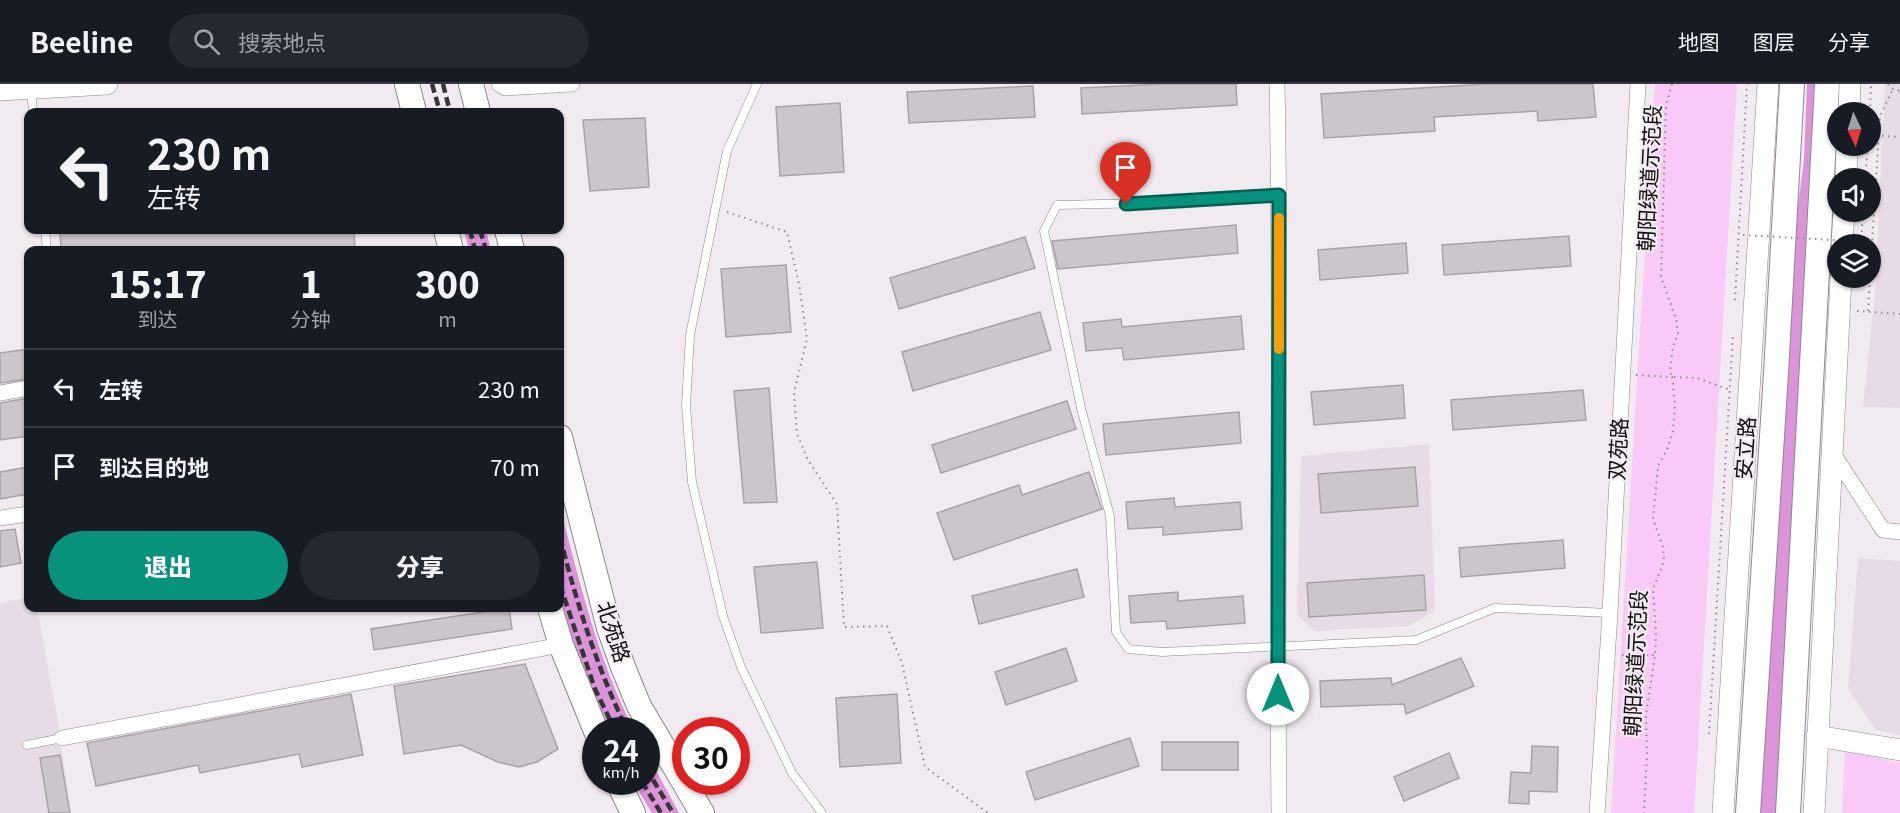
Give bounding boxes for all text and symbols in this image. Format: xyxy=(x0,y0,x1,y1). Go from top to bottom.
search box xyxy=(169,14,589,68)
text: Beeline xyxy=(30,21,133,61)
icon: search xyxy=(190,25,223,58)
text: 搜索地点 xyxy=(238,25,326,57)
text: 地图 xyxy=(1678,26,1720,56)
text: 图层 xyxy=(1753,26,1795,56)
text: 分享 xyxy=(1828,26,1870,56)
north arrow xyxy=(1827,102,1881,156)
map controls xyxy=(1827,102,1881,288)
street label: 朝阳绿道示范段 xyxy=(1629,104,1667,252)
text: 230 m xyxy=(147,121,271,182)
icon: left xyxy=(48,132,126,210)
pin xyxy=(1100,142,1151,204)
icon: arrive xyxy=(1109,151,1142,184)
button: sound xyxy=(1827,168,1881,222)
text: 左转 xyxy=(147,177,201,216)
button: layers xyxy=(1827,234,1881,288)
text: 15:17 xyxy=(108,256,207,308)
text: 1 xyxy=(300,256,322,308)
text: 300 xyxy=(415,256,480,308)
text: 到达 xyxy=(137,304,177,333)
text: 分钟 xyxy=(291,304,331,333)
text: m xyxy=(438,304,457,333)
icon: left xyxy=(48,372,81,405)
text: 左转 xyxy=(99,372,143,404)
text: 230 m xyxy=(478,372,540,404)
street label: 安立路 xyxy=(1727,415,1761,480)
street label: 双苑路 xyxy=(1600,417,1634,481)
icon: arrive xyxy=(48,450,81,483)
text: 到达目的地 xyxy=(99,450,209,482)
text: 70 m xyxy=(490,450,540,482)
button: 退出 xyxy=(48,531,288,600)
button: 分享 xyxy=(300,531,540,600)
street label: 朝阳绿道示范段 xyxy=(1615,589,1653,737)
street label: 北苑路 xyxy=(591,597,639,666)
position arrow xyxy=(1246,662,1310,726)
speed limit sign: 30 xyxy=(672,717,750,795)
text: 24 xyxy=(603,727,639,771)
text: km/h xyxy=(602,761,640,782)

